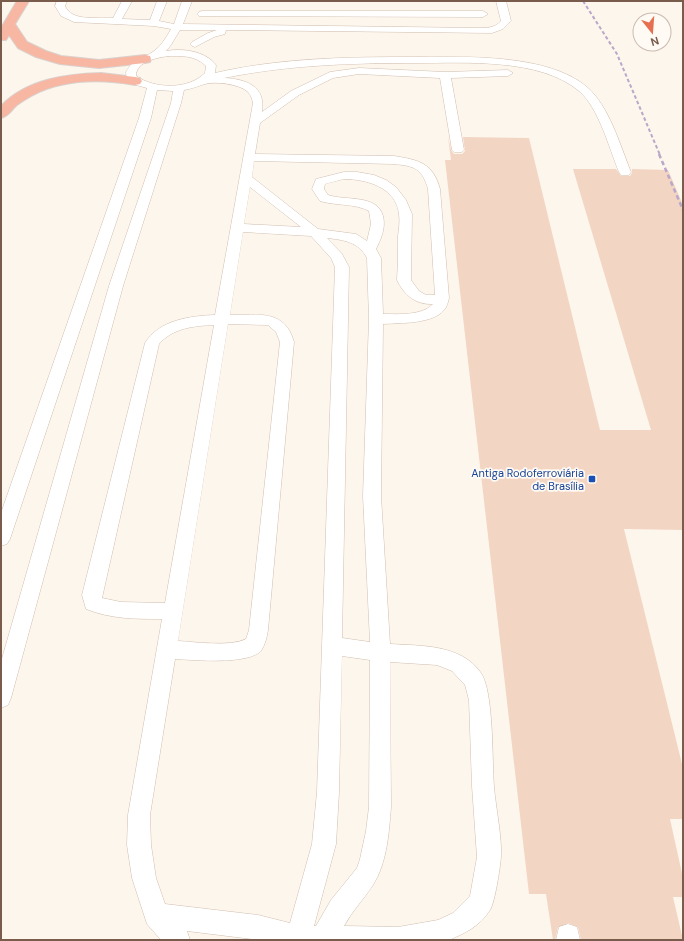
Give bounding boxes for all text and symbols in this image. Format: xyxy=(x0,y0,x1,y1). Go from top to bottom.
north arrow xyxy=(632,12,672,52)
text: N xyxy=(649,34,661,49)
place label: Antiga Rodoferroviária de Brasília xyxy=(471,466,584,493)
marker: Antiga Rodoferroviária de Brasília xyxy=(587,474,597,484)

